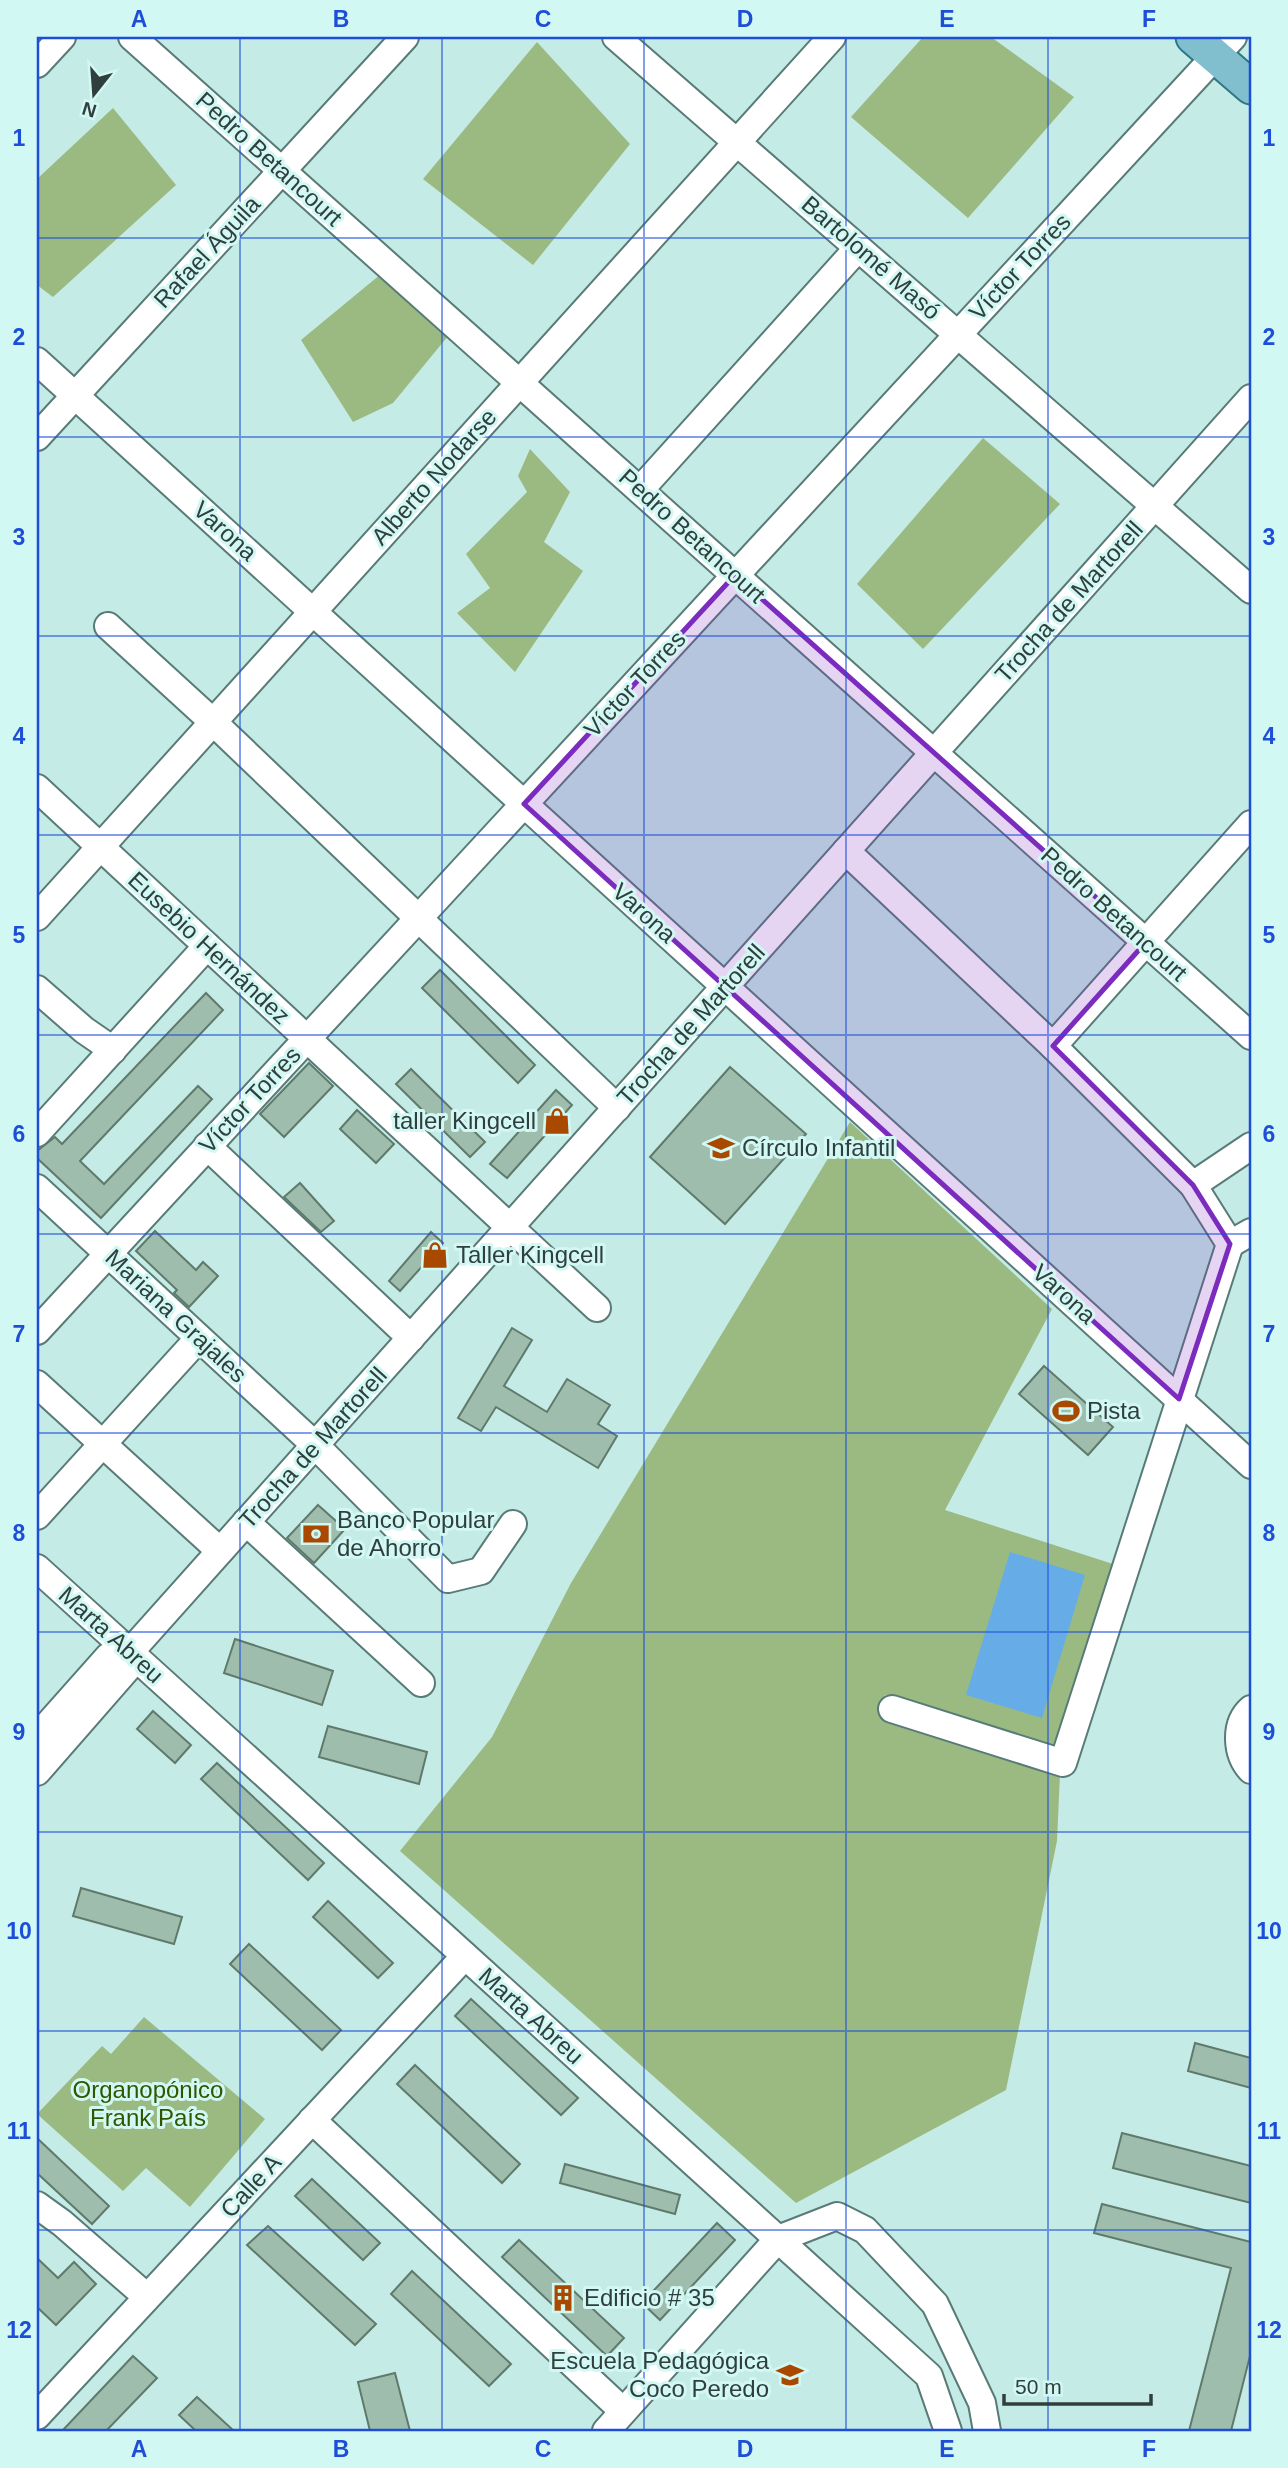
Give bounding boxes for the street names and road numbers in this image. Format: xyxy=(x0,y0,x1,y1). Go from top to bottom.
street label: Pedro Betancourt xyxy=(191,86,348,231)
street label: Rafael Águila xyxy=(148,190,266,313)
street label: Bartolomé Masó xyxy=(797,190,946,325)
street label: Víctor Torres xyxy=(964,208,1076,325)
street label: Alberto Nodarse xyxy=(366,403,502,550)
street label: Pedro Betancourt xyxy=(614,463,771,608)
street label: Varona xyxy=(188,495,263,566)
street label: Trocha de Martorell xyxy=(989,516,1148,688)
street label: Víctor Torres xyxy=(579,625,691,742)
street label: Pedro Betancourt xyxy=(1036,841,1193,986)
street label: Eusebio Hernández xyxy=(123,866,296,1029)
street label: Varona xyxy=(607,877,682,948)
street label: Trocha de Martorell xyxy=(611,939,770,1111)
street label: Víctor Torres xyxy=(194,1041,306,1158)
street label: Mariana Grajales xyxy=(100,1243,252,1388)
street label: Varona xyxy=(1027,1258,1102,1329)
street label: Trocha de Martorell xyxy=(233,1362,392,1534)
street label: Marta Abreu xyxy=(54,1581,169,1688)
street label: Marta Abreu xyxy=(474,1962,589,2069)
street label: Calle A xyxy=(215,2149,286,2223)

